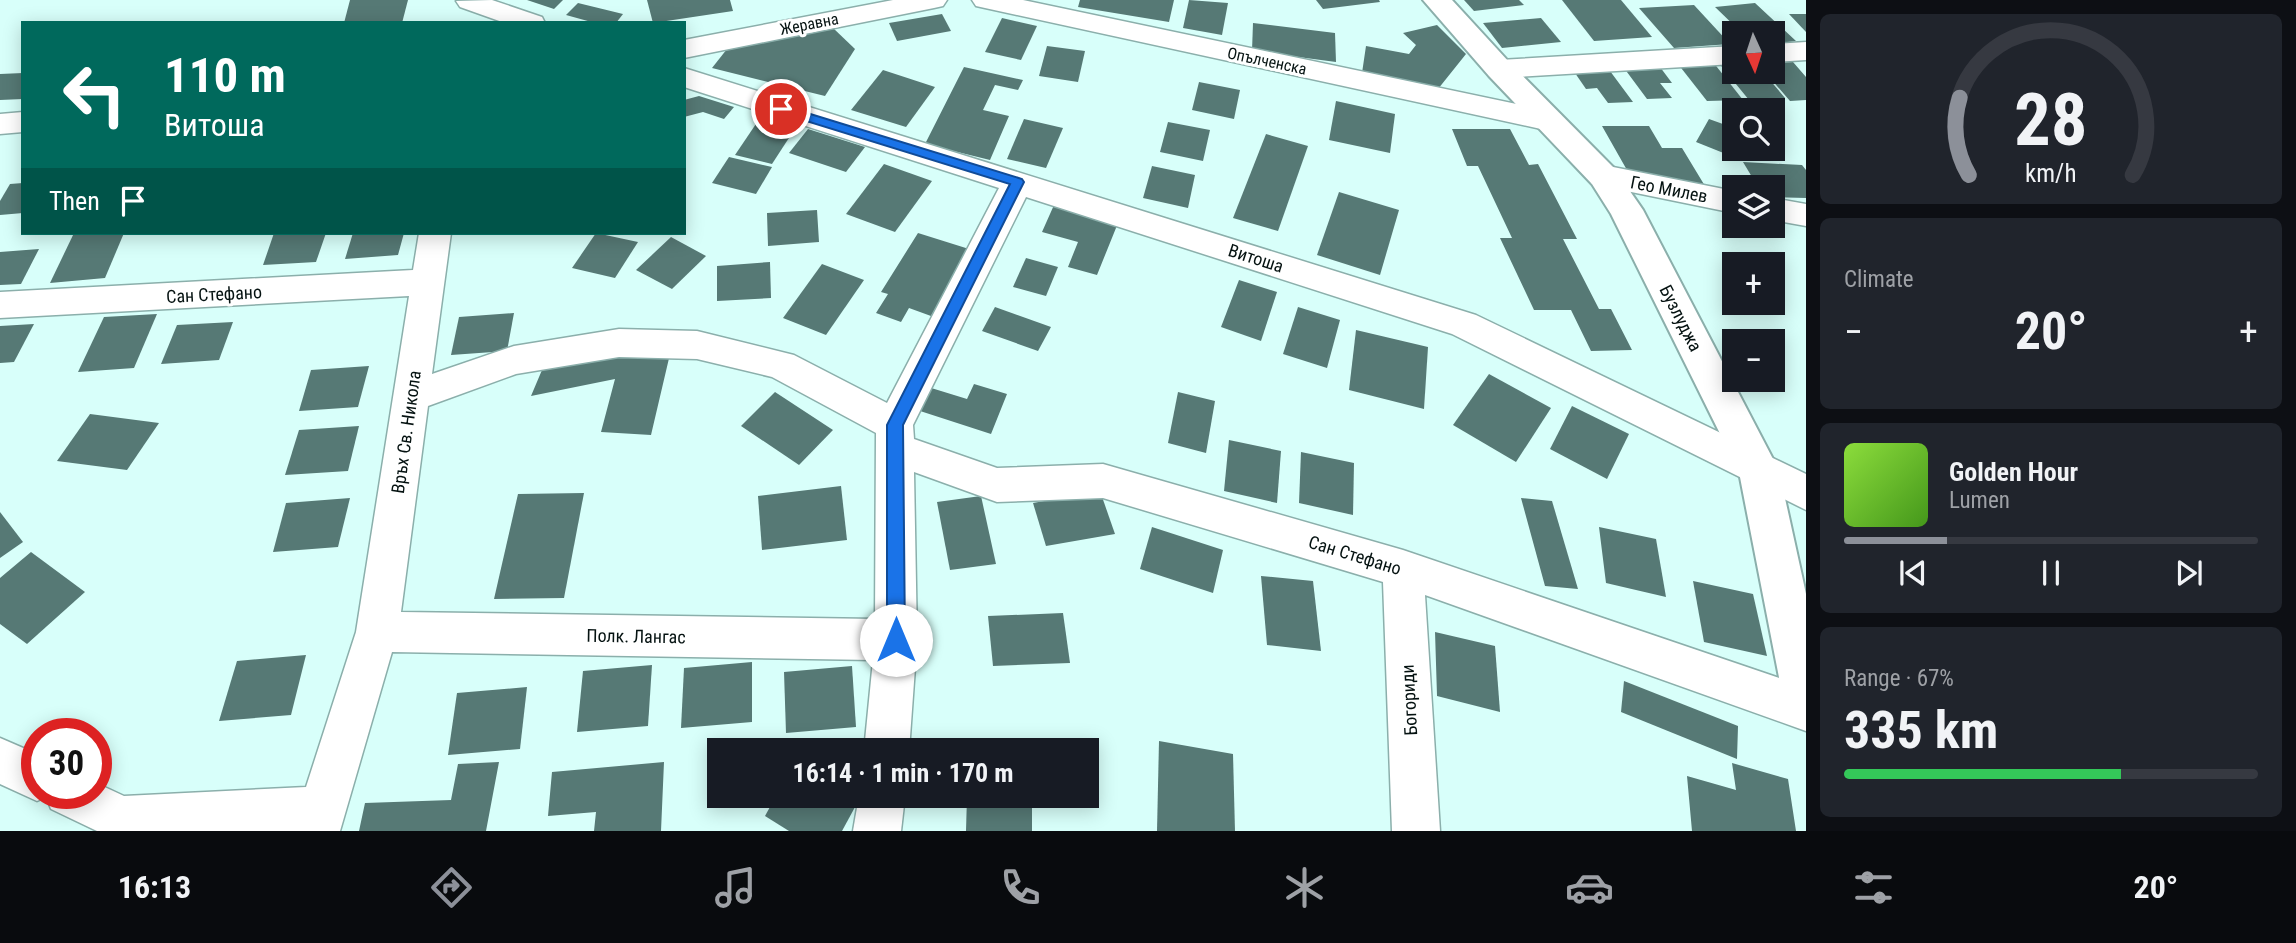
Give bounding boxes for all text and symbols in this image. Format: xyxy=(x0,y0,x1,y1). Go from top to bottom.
street label: Жеравна xyxy=(778,9,840,39)
north arrow xyxy=(1722,21,1785,84)
map controls xyxy=(1722,21,1785,392)
street label: Опълченска xyxy=(1226,43,1308,79)
text: 110 m xyxy=(164,47,286,104)
icon: left xyxy=(49,49,140,140)
text: 28 xyxy=(2014,78,2088,164)
pin xyxy=(751,79,811,139)
icon: arrive xyxy=(762,90,800,128)
button: search xyxy=(1722,98,1785,161)
text: Витоша xyxy=(164,106,265,144)
text: km/h xyxy=(2025,159,2077,188)
street label: Гео Милев xyxy=(1629,171,1709,207)
button: layers xyxy=(1722,175,1785,238)
icon: arrive xyxy=(114,182,152,220)
text: Then xyxy=(49,186,100,216)
street label: Витоша xyxy=(1226,239,1286,277)
button: + xyxy=(1722,252,1785,315)
text: Climate xyxy=(1844,266,1914,293)
street label: Сан Стефано xyxy=(166,281,262,307)
street label: Бузлуджа xyxy=(1655,281,1707,355)
text: 20° xyxy=(2015,301,2087,362)
text: − xyxy=(1844,310,1863,354)
text: + xyxy=(2239,310,2258,354)
button: − xyxy=(1722,329,1785,392)
street label: Връх Св. Никола xyxy=(387,369,425,495)
text: Golden Hour xyxy=(1949,457,2078,487)
text: Lumen xyxy=(1949,487,2010,514)
street label: Сан Стефано xyxy=(1306,531,1404,579)
icon: previous xyxy=(1894,554,1932,592)
icon: pause xyxy=(2032,554,2070,592)
icon: next xyxy=(2170,554,2208,592)
position arrow xyxy=(859,603,933,677)
street label: Полк. Лангас xyxy=(586,625,686,647)
street label: Богориди xyxy=(1397,664,1421,736)
text: Range · 67% xyxy=(1844,665,1954,692)
text: 335 km xyxy=(1844,700,1998,761)
speed limit sign: 30 xyxy=(21,718,112,809)
text: 16:14 · 1 min · 170 m xyxy=(793,758,1013,788)
icon: directions xyxy=(427,863,476,912)
icon: music xyxy=(711,863,760,912)
icon: phone xyxy=(996,863,1045,912)
icon: climate xyxy=(1280,863,1329,912)
icon: car xyxy=(1565,863,1614,912)
icon: filters xyxy=(1849,863,1898,912)
text: 16:13 xyxy=(118,868,191,906)
text: 20° xyxy=(2133,868,2178,906)

